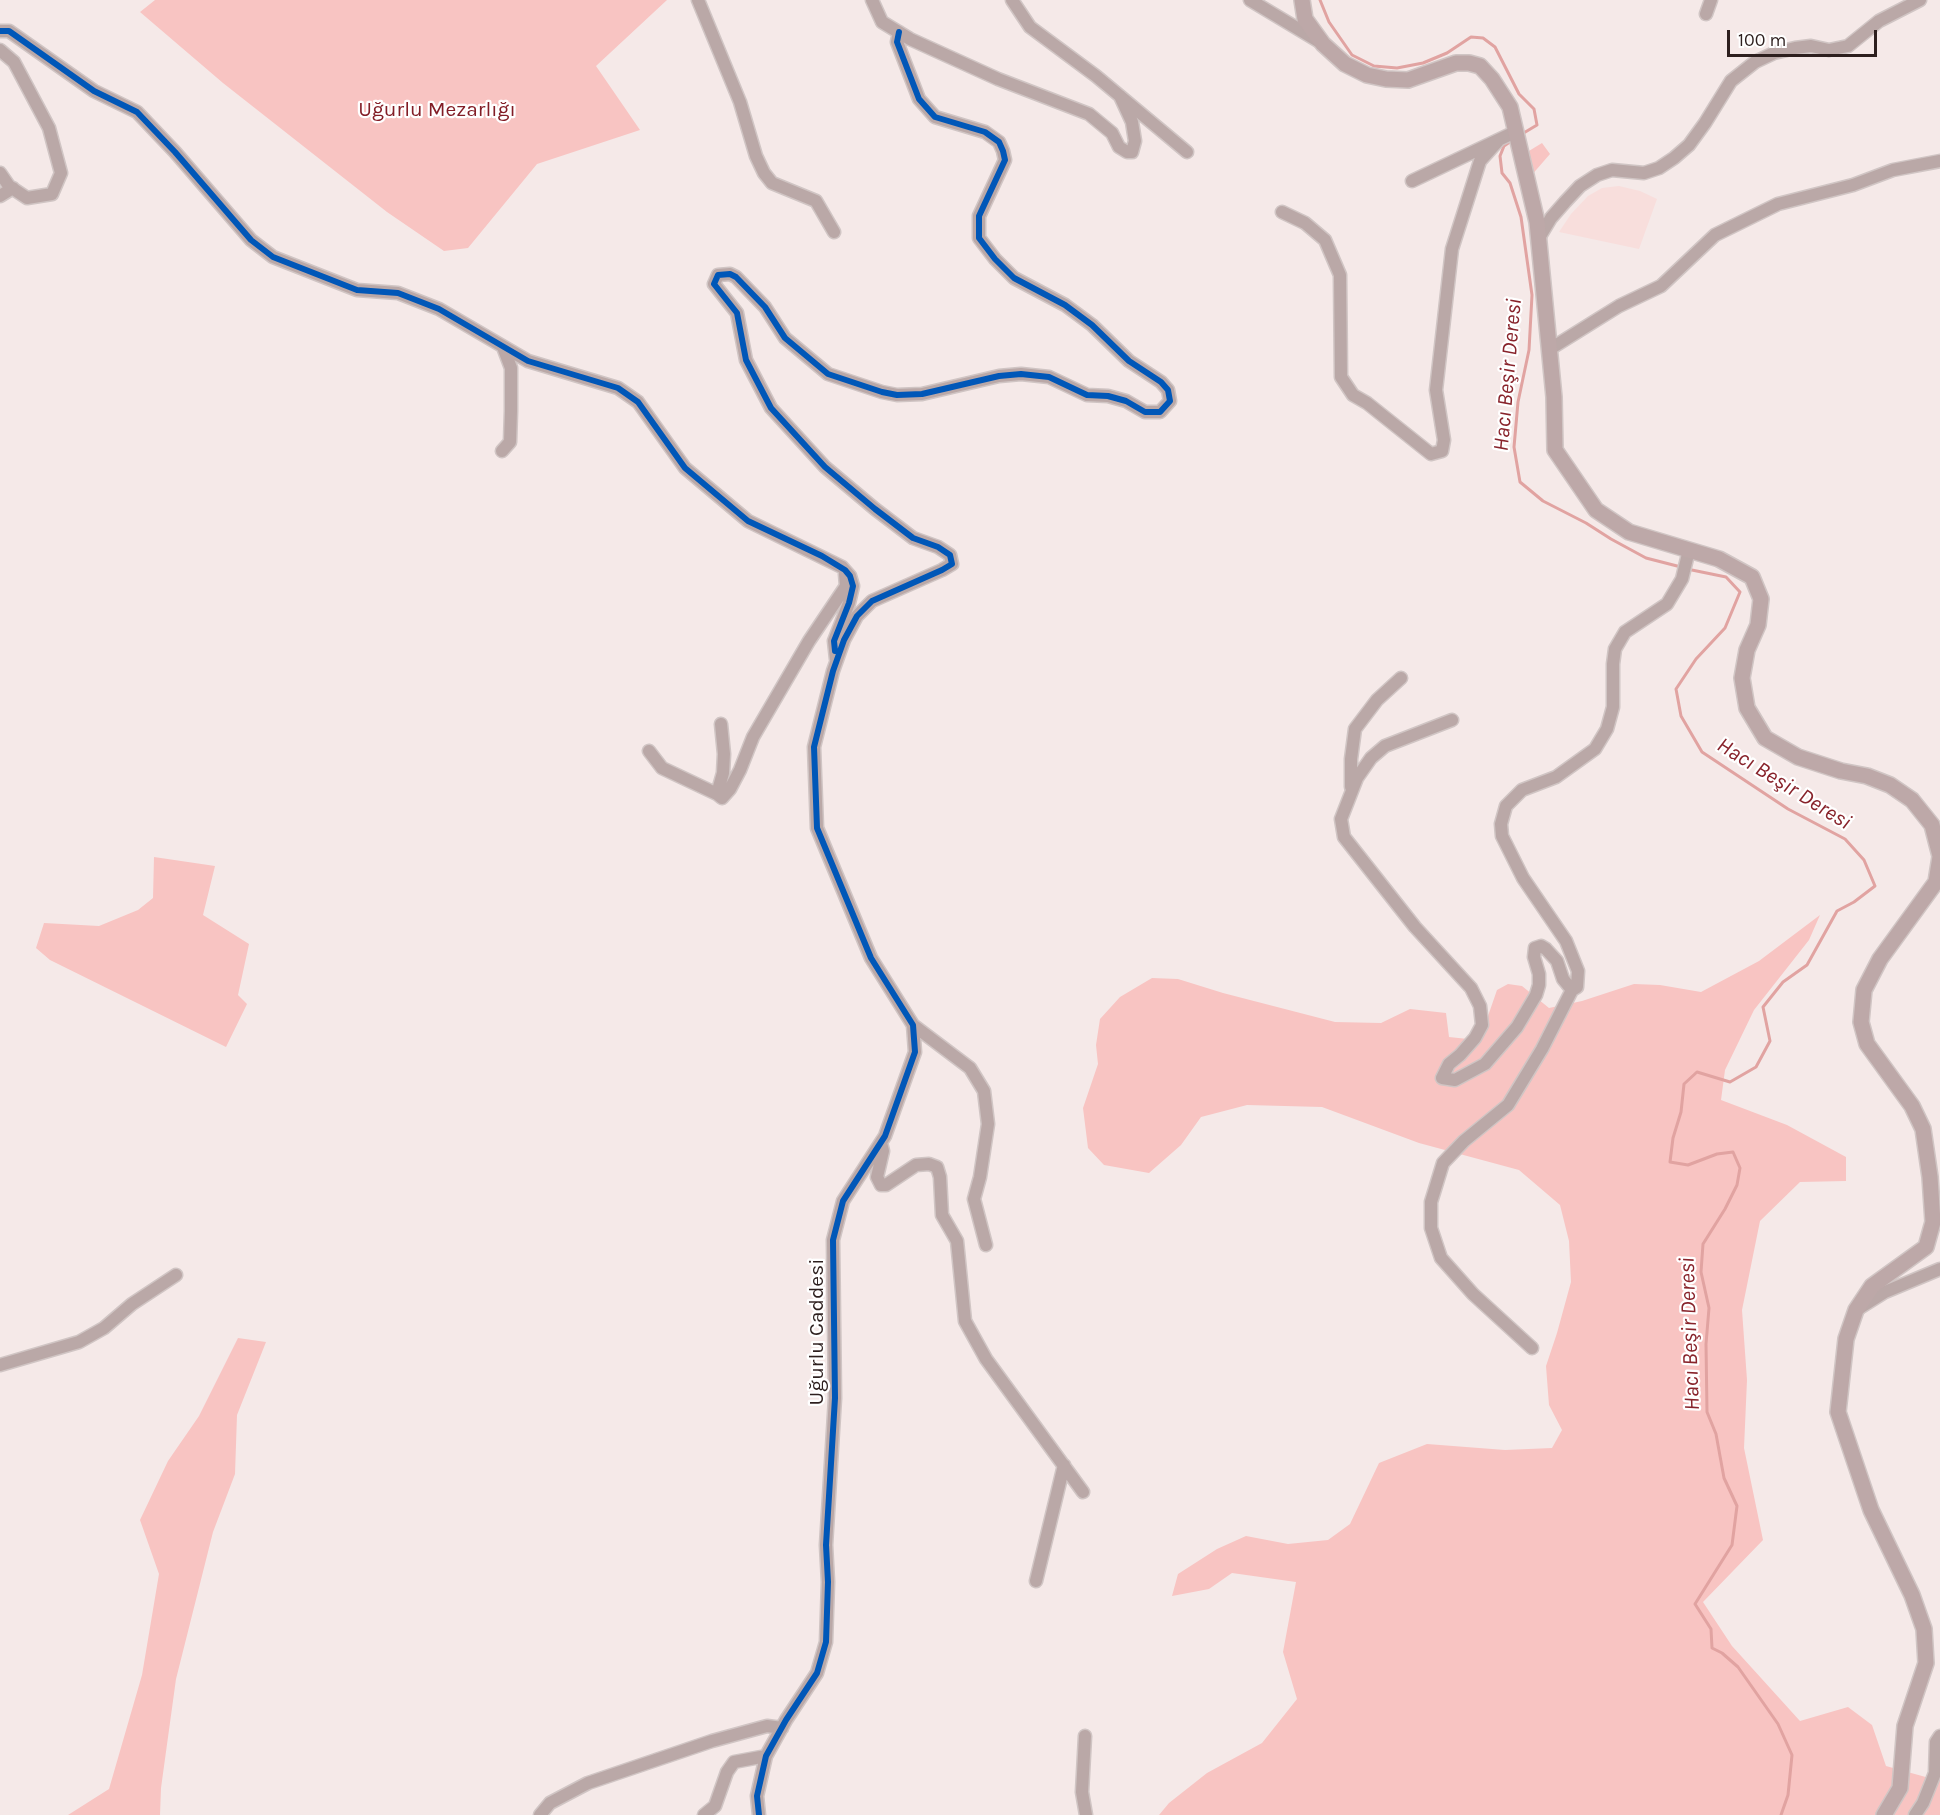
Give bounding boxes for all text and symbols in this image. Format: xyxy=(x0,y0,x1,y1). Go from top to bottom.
scale bar xyxy=(1730,18,1880,56)
text: 100 m xyxy=(1738,29,1786,51)
park label: Uğurlu Mezarlığı xyxy=(358,97,516,123)
water label: Hacı Beşir Deresi xyxy=(1488,297,1528,453)
water label: Hacı Beşir Deresi xyxy=(1712,732,1856,836)
water label: Hacı Beşir Deresi xyxy=(1674,1257,1706,1411)
street label: Uğurlu Caddesi xyxy=(804,1259,830,1405)

